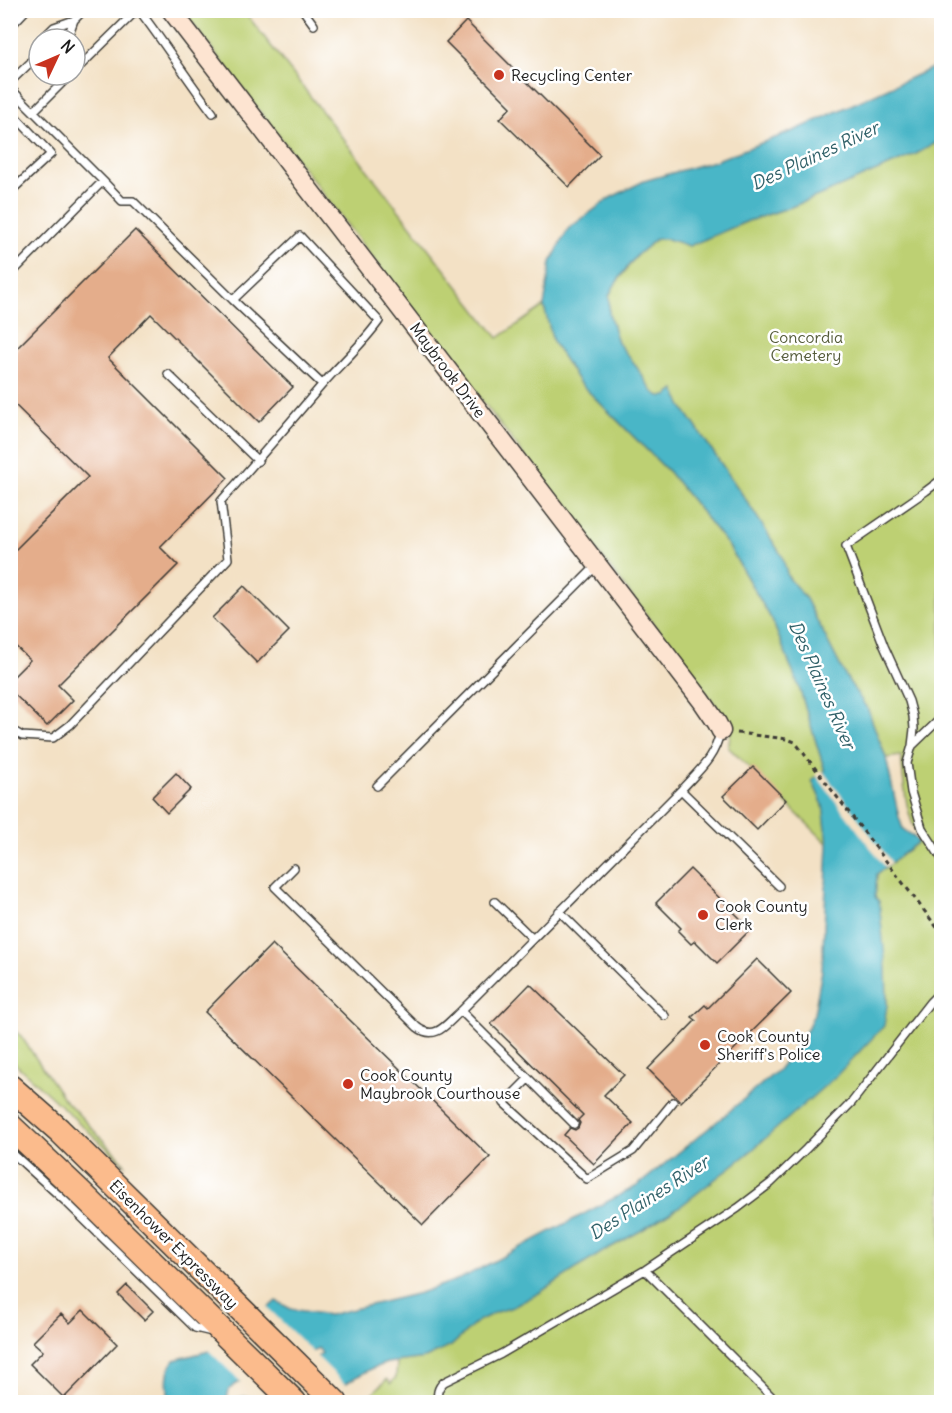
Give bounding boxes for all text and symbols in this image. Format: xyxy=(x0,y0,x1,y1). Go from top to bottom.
north arrow xyxy=(27,27,87,87)
text: N xyxy=(57,36,79,58)
place label: Recycling Center xyxy=(511,65,633,85)
marker: Recycling Center xyxy=(492,68,506,82)
water label: Des Plaines River xyxy=(747,115,885,195)
street label: Maybrook Drive xyxy=(406,318,490,422)
park label: Concordia Cemetery xyxy=(769,327,843,365)
water label: Des Plaines River xyxy=(784,617,862,755)
place label: Cook County Clerk xyxy=(715,896,808,934)
marker: Cook County Clerk xyxy=(696,908,710,922)
place label: Cook County Sheriff's Police xyxy=(717,1026,820,1064)
marker: Cook County Sheriff's Police xyxy=(698,1038,712,1052)
place label: Cook County Maybrook Courthouse xyxy=(360,1065,520,1103)
marker: Cook County Maybrook Courthouse xyxy=(341,1077,355,1091)
water label: Des Plaines River xyxy=(585,1149,715,1245)
street label: Eisenhower Expressway xyxy=(105,1175,243,1313)

